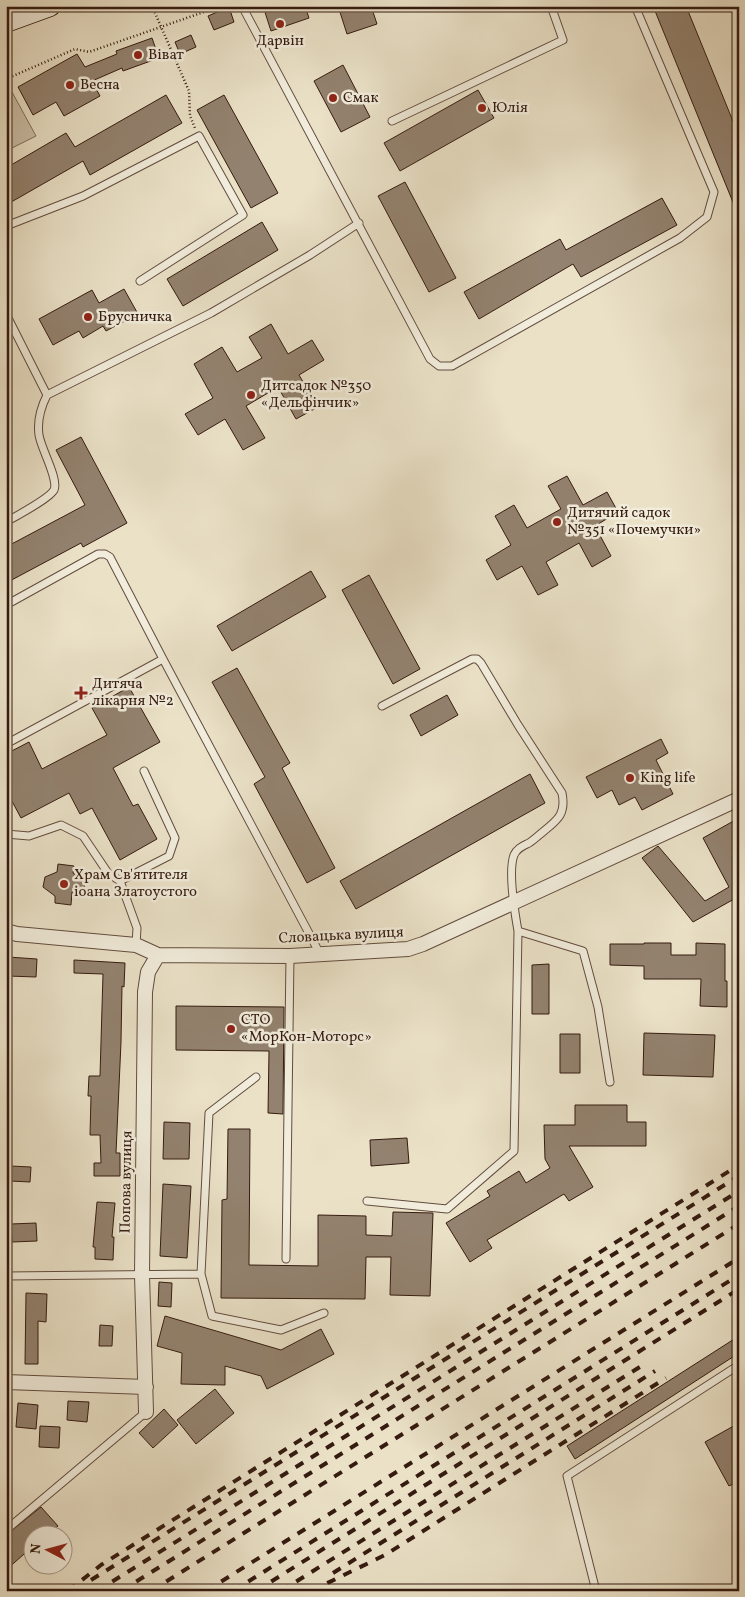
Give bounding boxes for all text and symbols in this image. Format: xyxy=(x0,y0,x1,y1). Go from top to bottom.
marker: Дарвін xyxy=(274,18,286,30)
place label: Дарвін xyxy=(256,31,304,52)
place label: Віват xyxy=(148,45,184,66)
marker: Віват xyxy=(132,49,144,61)
place label: Весна xyxy=(80,75,120,96)
marker: Весна xyxy=(64,79,76,91)
place label: Смак xyxy=(343,88,379,109)
marker: Смак xyxy=(327,92,339,104)
place label: Юлія xyxy=(492,98,528,119)
marker: Юлія xyxy=(476,102,488,114)
place label: Брусничка xyxy=(98,307,172,328)
marker: Брусничка xyxy=(82,311,94,323)
place label: Дитсадок №350 «Дельфінчик» xyxy=(261,376,371,414)
marker: Дитсадок №350 «Дельфінчик» xyxy=(245,389,257,401)
place label: Дитячий садок №351 «Почемучки» xyxy=(567,503,701,541)
marker: Дитячий садок №351 «Почемучки» xyxy=(551,516,563,528)
place label: Дитяча лікарня №2 xyxy=(92,674,174,712)
marker: Дитяча лікарня №2 xyxy=(74,686,88,700)
place label: King life xyxy=(640,768,696,789)
marker: King life xyxy=(624,772,636,784)
place label: Храм Св'ятителя іоана Златоустого xyxy=(74,865,197,903)
marker: Храм Св'ятителя іоана Златоустого xyxy=(58,878,70,890)
street label: Словацька вулиця xyxy=(278,922,404,950)
place label: СТО «МорКон-Моторс» xyxy=(241,1010,372,1048)
marker: СТО «МорКон-Моторс» xyxy=(225,1023,237,1035)
street label: Попова вулиця xyxy=(116,1130,138,1234)
north arrow xyxy=(22,1524,72,1574)
text: N xyxy=(27,1543,47,1555)

